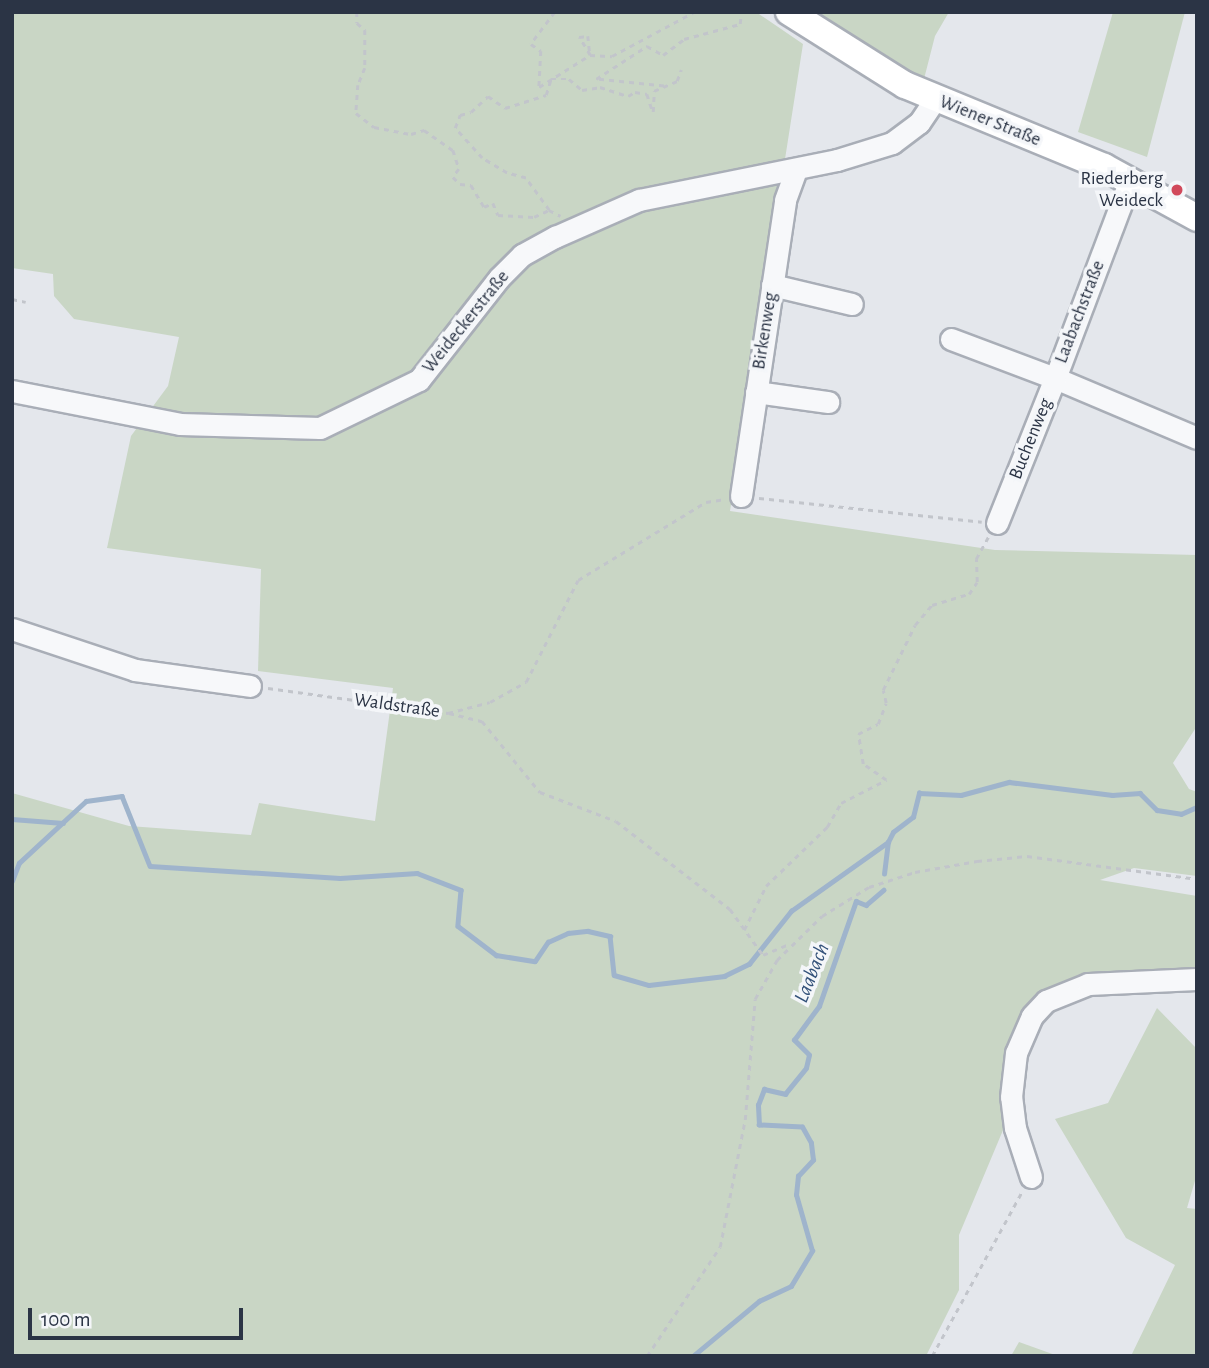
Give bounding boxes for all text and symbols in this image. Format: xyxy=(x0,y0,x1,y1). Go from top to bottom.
street label: Wiener Straße xyxy=(936,90,1044,152)
place label: Riederberg Weideck xyxy=(1080,168,1163,212)
marker: Riederberg Weideck xyxy=(1169,182,1185,198)
street label: Laabachstraße xyxy=(1050,257,1110,367)
street label: Weideckerstraße xyxy=(418,266,514,378)
street label: Birkenweg xyxy=(748,291,782,371)
street label: Buchenweg xyxy=(1004,395,1058,483)
street label: Waldstraße xyxy=(353,689,441,723)
water label: Laabach xyxy=(789,940,835,1006)
scale bar xyxy=(32,1294,247,1338)
text: 100 m xyxy=(41,1309,91,1330)

